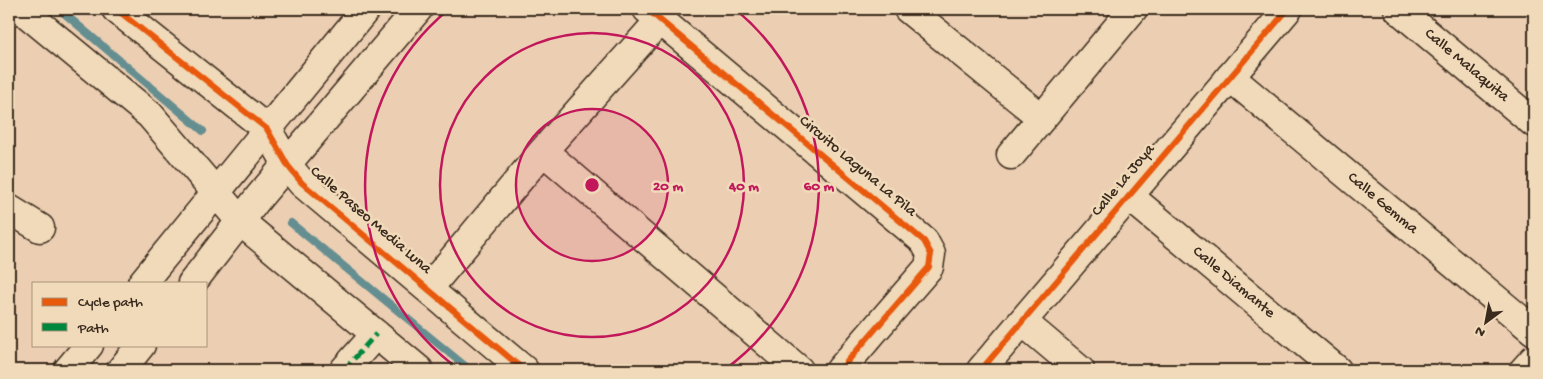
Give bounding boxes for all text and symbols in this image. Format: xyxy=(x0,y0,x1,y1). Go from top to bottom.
street label: Calle Malaquita xyxy=(1420,25,1513,108)
street label: Circuito Laguna La Pila xyxy=(794,112,921,222)
street label: Calle La Joya xyxy=(1088,140,1161,221)
street label: Calle Paseo Media Luna xyxy=(305,163,436,280)
street label: Calle Gemma xyxy=(1343,169,1422,240)
centre of rings xyxy=(583,176,601,194)
text: 20 m xyxy=(653,178,683,196)
text: 40 m xyxy=(728,178,759,196)
text: 60 m xyxy=(804,178,835,196)
street label: Calle Diamante xyxy=(1188,243,1279,324)
legend xyxy=(32,282,208,346)
text: Cycle path xyxy=(78,294,143,312)
north arrow xyxy=(1460,296,1510,346)
text: Path xyxy=(77,320,109,338)
text: N xyxy=(1472,321,1489,341)

